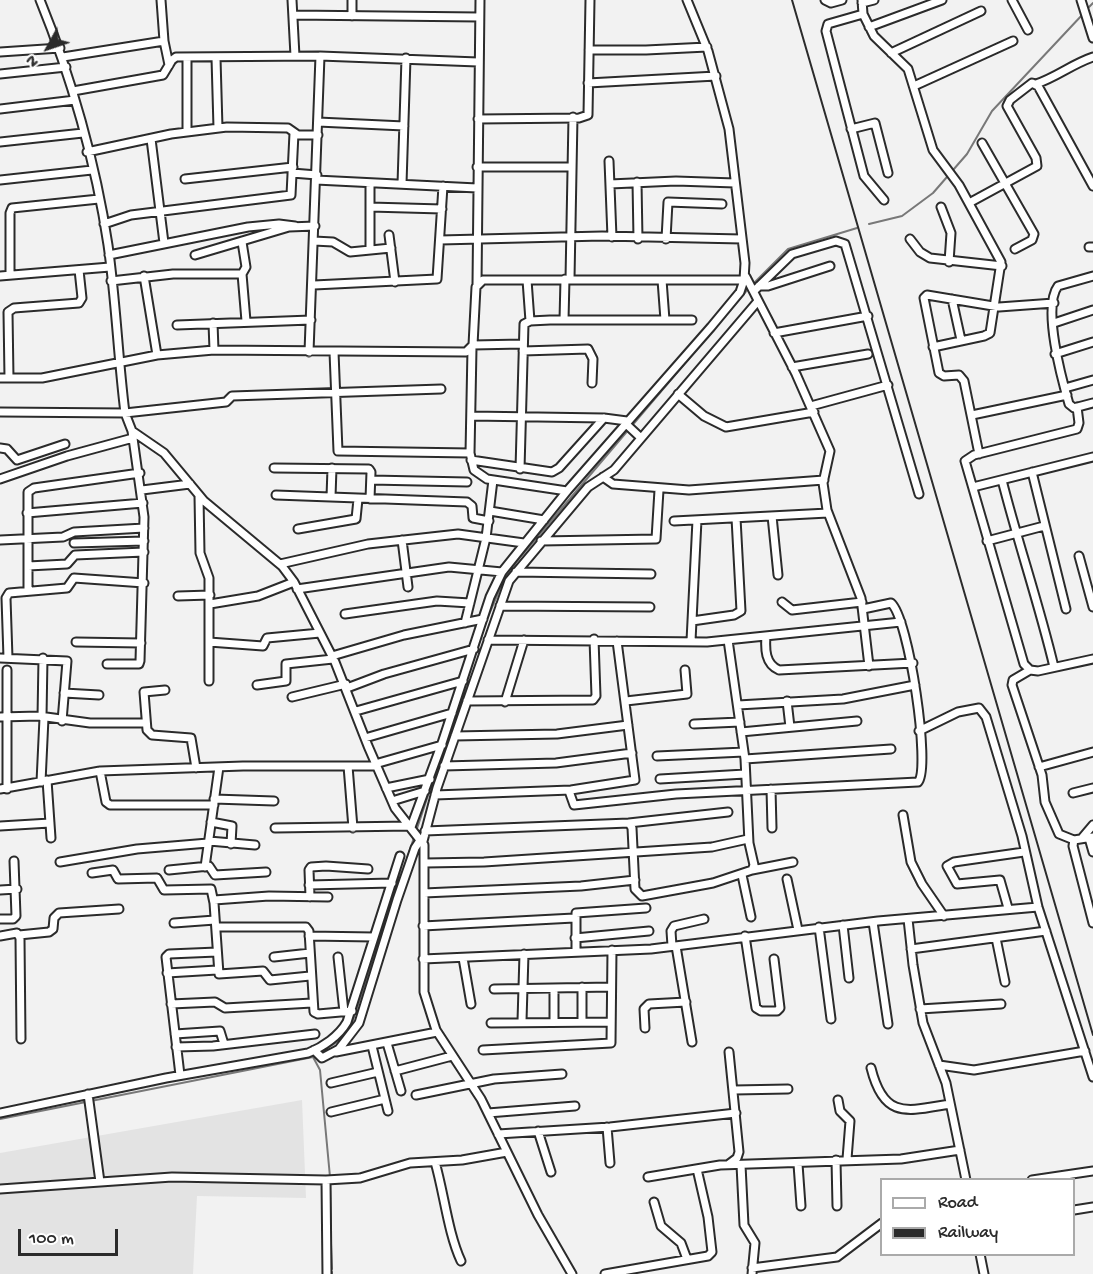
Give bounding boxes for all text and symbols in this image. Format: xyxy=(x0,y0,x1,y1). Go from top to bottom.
north arrow xyxy=(18,18,78,78)
text: N xyxy=(23,50,44,70)
legend xyxy=(880,1178,1075,1256)
text: Road xyxy=(938,1193,977,1214)
scale bar xyxy=(21,1217,122,1255)
text: Railway xyxy=(938,1223,998,1244)
text: 100 m xyxy=(29,1229,74,1250)

